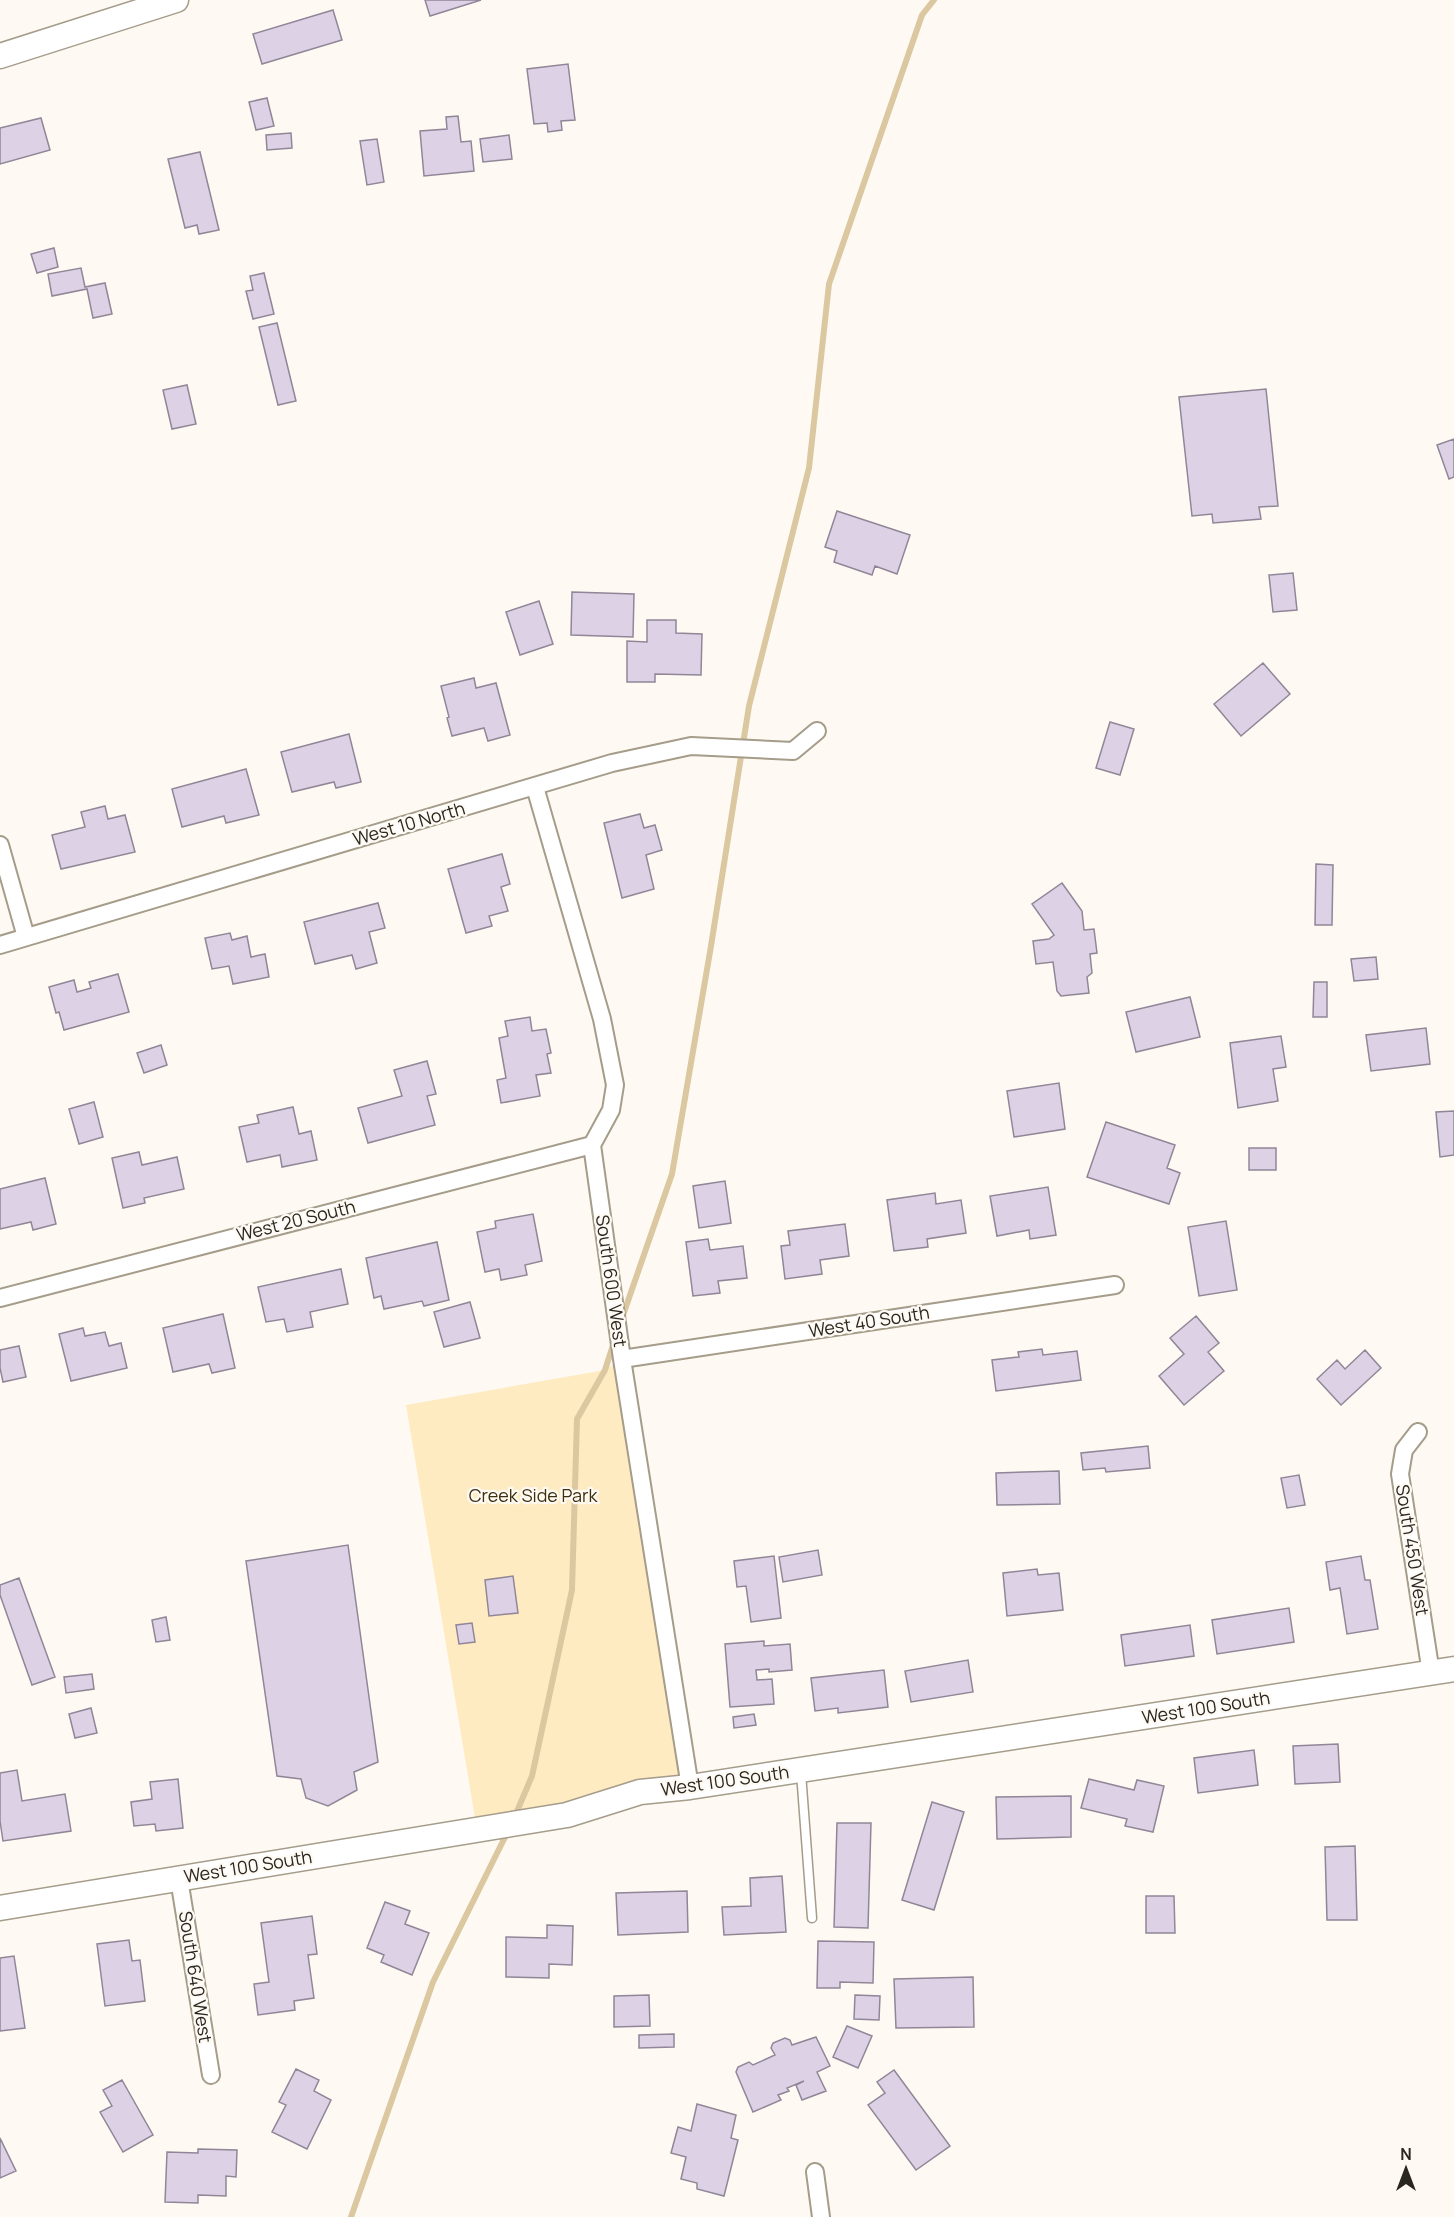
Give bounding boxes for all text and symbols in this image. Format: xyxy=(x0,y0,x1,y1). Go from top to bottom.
street label: West 10 North xyxy=(350,796,468,850)
street label: West 20 South xyxy=(234,1194,358,1246)
street label: South 600 West xyxy=(591,1213,633,1349)
street label: West 40 South xyxy=(807,1300,931,1342)
park label: Creek Side Park xyxy=(469,1483,598,1507)
street label: South 450 West xyxy=(1391,1483,1435,1617)
street label: West 100 South xyxy=(1140,1685,1272,1729)
street label: West 100 South xyxy=(659,1759,791,1801)
street label: West 100 South xyxy=(182,1844,314,1888)
street label: South 640 West xyxy=(174,1909,218,2045)
north arrow xyxy=(1376,2139,1436,2199)
text: N xyxy=(1400,2143,1412,2165)

